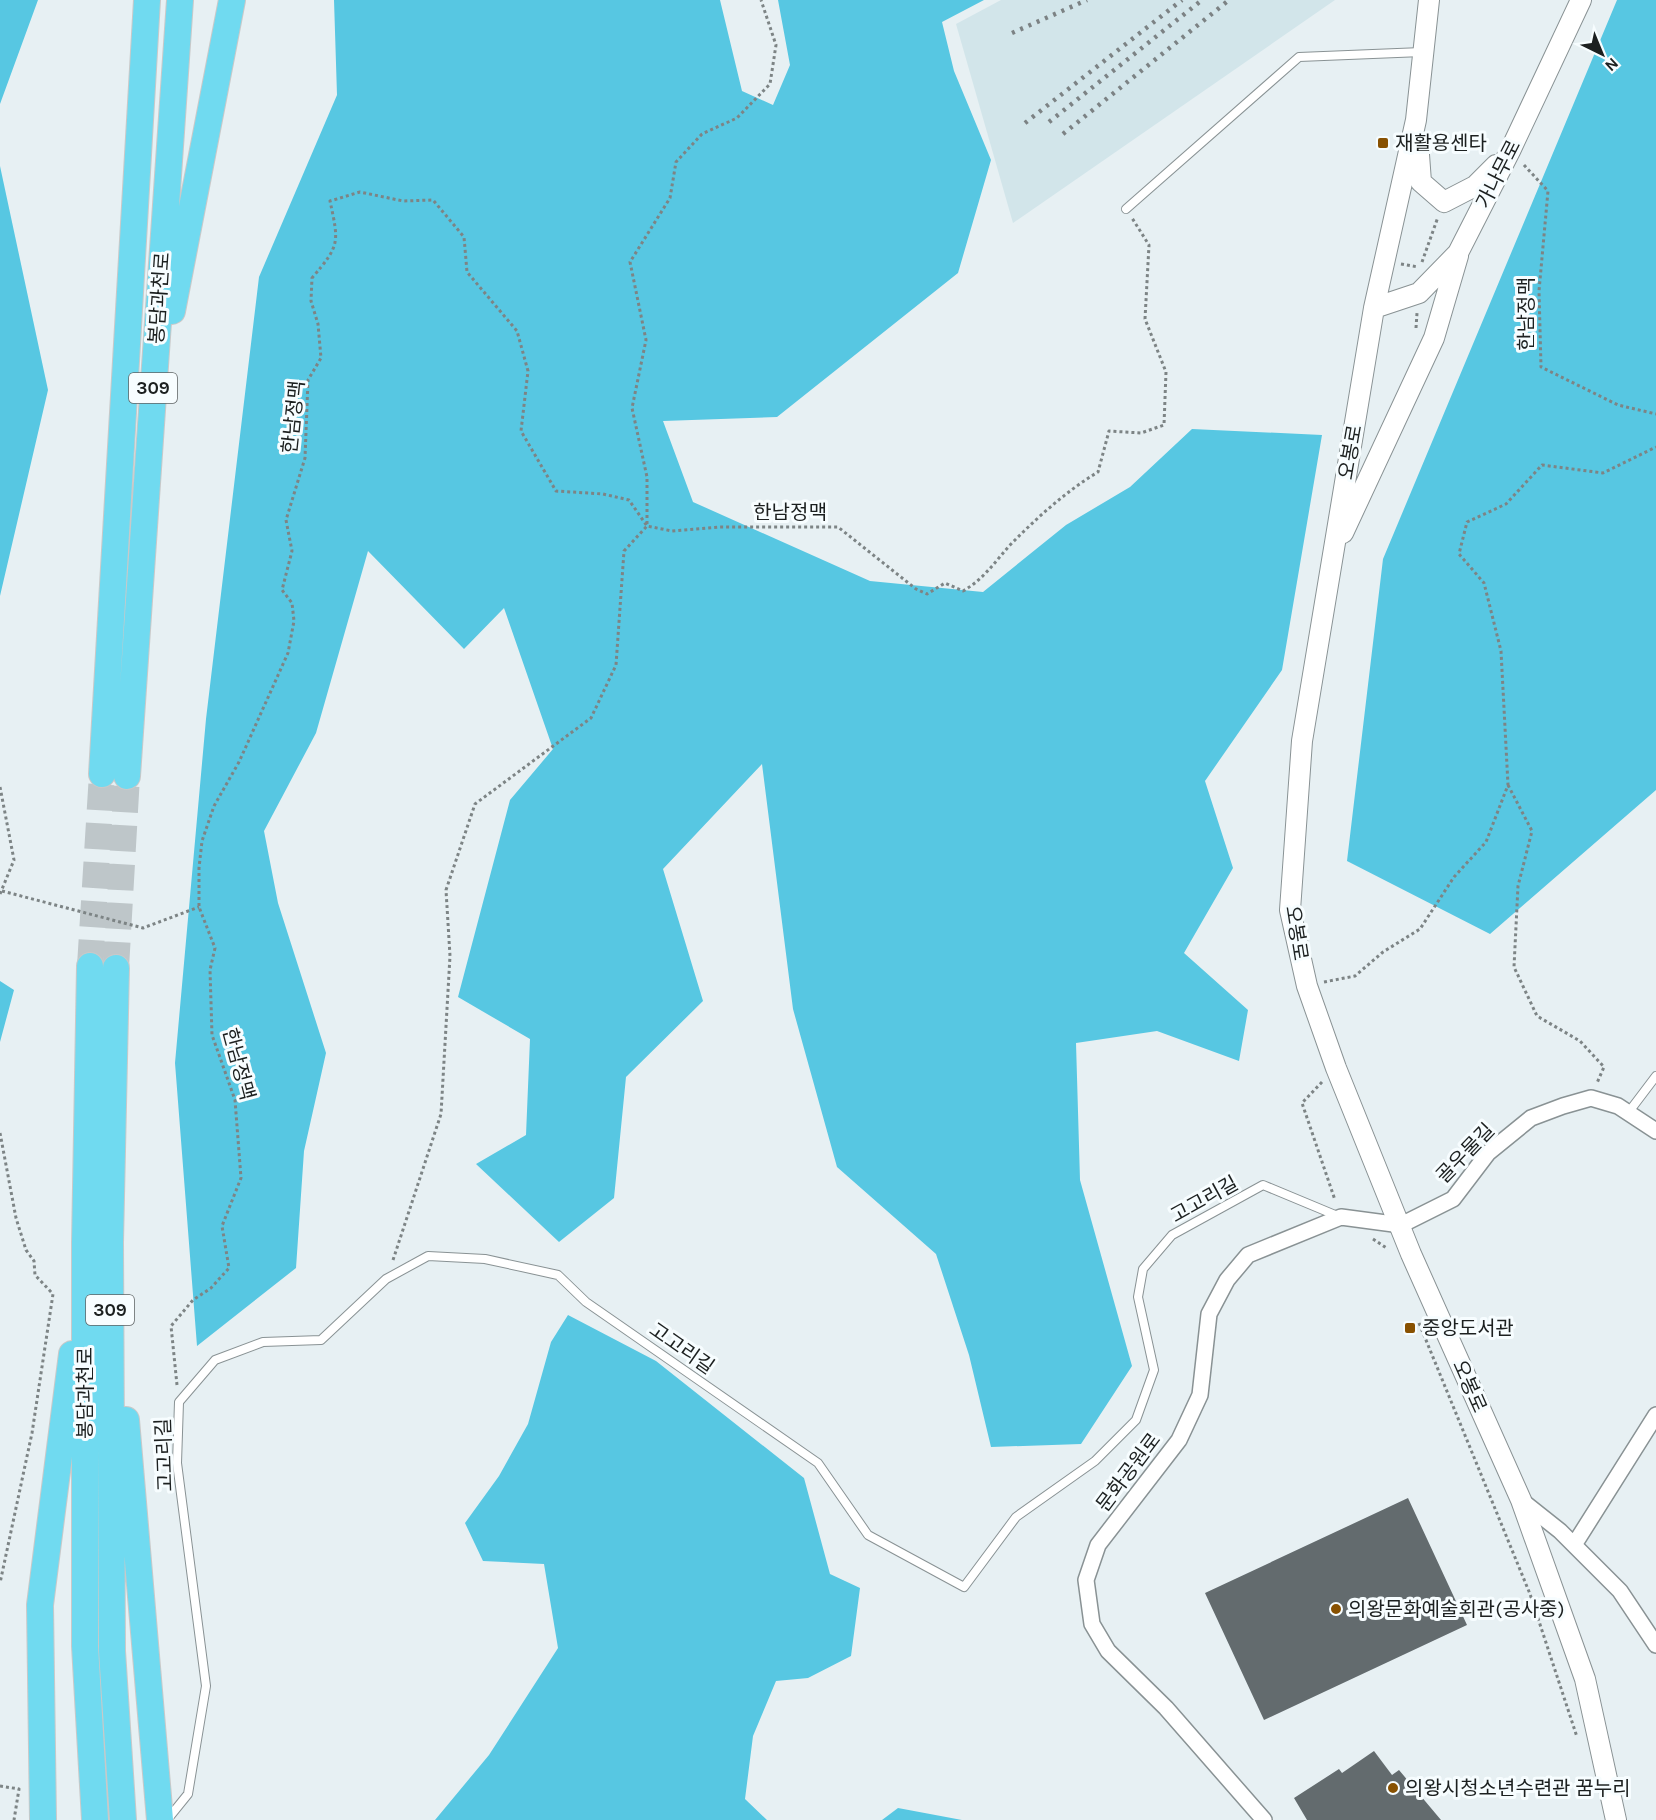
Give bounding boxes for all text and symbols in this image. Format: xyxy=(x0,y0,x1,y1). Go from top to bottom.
north arrow xyxy=(1572,24,1632,84)
text: N xyxy=(1601,54,1623,75)
place label: 재활용센타 xyxy=(1395,132,1487,155)
marker: 재활용센타 xyxy=(1376,136,1390,150)
street label: 가나무로 xyxy=(1471,136,1525,212)
street label: 봉담과천로 xyxy=(145,251,174,345)
street label: 한남정맥 xyxy=(1515,277,1538,351)
road number: 309 xyxy=(129,373,177,403)
street label: 한남정맥 xyxy=(278,379,309,455)
street label: 오봉로 xyxy=(1334,423,1367,481)
street label: 한남정맥 xyxy=(753,501,827,524)
street label: 오봉로 xyxy=(1281,904,1312,962)
street label: 한남정맥 xyxy=(218,1026,259,1103)
street label: 골우물길 xyxy=(1432,1119,1499,1188)
street label: 고고리길 xyxy=(1166,1172,1242,1227)
road number: 309 xyxy=(86,1295,134,1325)
place label: 중앙도서관 xyxy=(1422,1317,1514,1340)
street label: 고고리길 xyxy=(645,1318,718,1379)
marker: 중앙도서관 xyxy=(1403,1321,1417,1335)
street label: 봉담과천로 xyxy=(74,1347,97,1439)
street label: 오봉로 xyxy=(1448,1356,1491,1416)
street label: 고고리길 xyxy=(152,1418,177,1492)
street label: 문화공원로 xyxy=(1092,1429,1165,1516)
place label: 의왕문화예술회관(공사중) xyxy=(1348,1598,1565,1621)
marker: 의왕문화예술회관(공사중) xyxy=(1329,1602,1343,1616)
place label: 의왕시청소년수련관 꿈누리 xyxy=(1405,1777,1631,1800)
marker: 의왕시청소년수련관 꿈누리 xyxy=(1386,1781,1400,1795)

